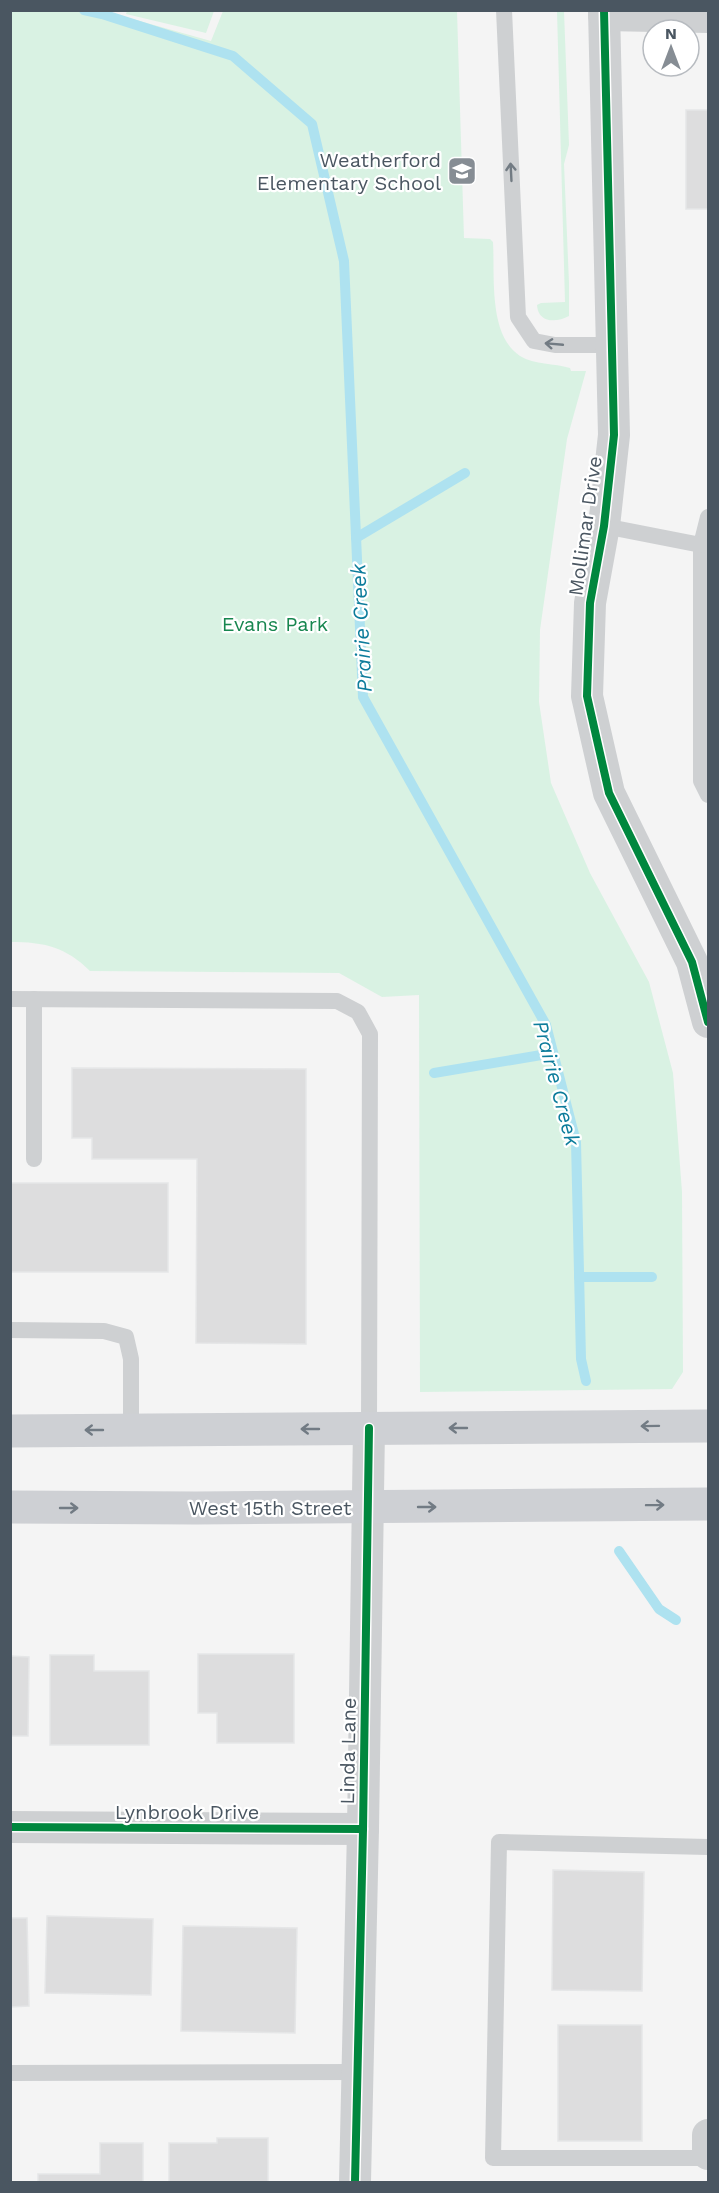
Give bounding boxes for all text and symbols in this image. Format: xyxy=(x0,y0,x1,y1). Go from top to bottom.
north arrow xyxy=(641,18,701,78)
text: N xyxy=(665,24,677,43)
place label: Weatherford Elementary School xyxy=(257,148,441,195)
school or university icon: Weatherford Elementary School xyxy=(446,155,478,187)
one-way arrow xyxy=(506,162,517,182)
one-way arrow xyxy=(545,338,564,349)
street label: Mollimar Drive xyxy=(563,454,607,598)
water label: Prairie Creek xyxy=(345,562,377,693)
park label: Evans Park xyxy=(222,612,328,636)
water label: Prairie Creek xyxy=(528,1017,586,1149)
one-way arrow xyxy=(641,1420,661,1432)
one-way arrow xyxy=(449,1422,469,1434)
one-way arrow xyxy=(301,1423,321,1435)
one-way arrow xyxy=(85,1424,105,1436)
street label: West 15th Street xyxy=(189,1496,352,1520)
one-way arrow xyxy=(644,1499,664,1510)
one-way arrow xyxy=(417,1501,437,1513)
one-way arrow xyxy=(58,1502,78,1514)
street label: Linda Lane xyxy=(335,1697,361,1805)
street label: Lynbrook Drive xyxy=(115,1800,259,1824)

